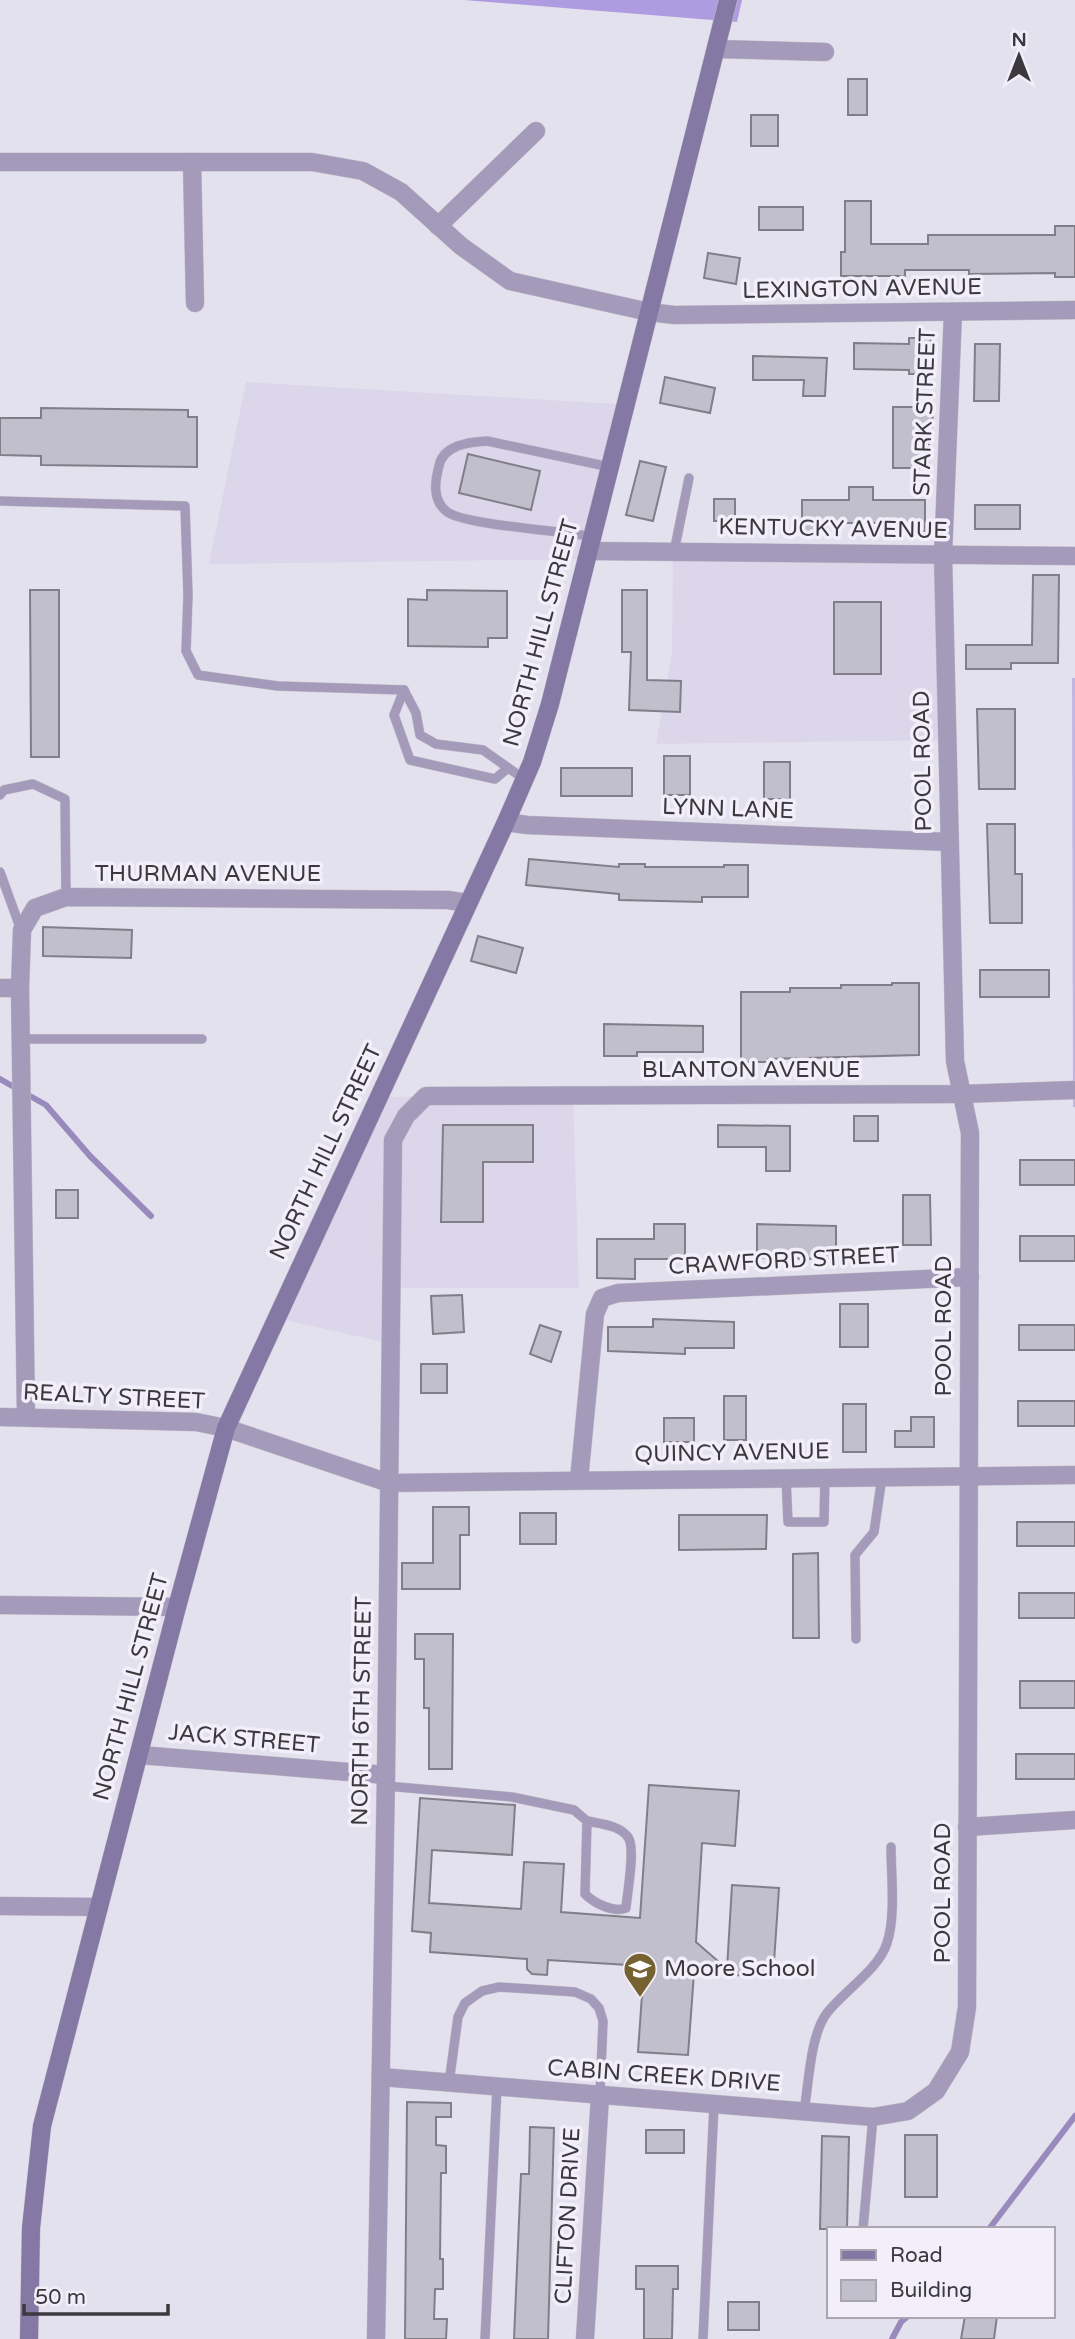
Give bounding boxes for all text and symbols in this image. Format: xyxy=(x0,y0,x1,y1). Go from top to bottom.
north arrow xyxy=(984,21,1054,91)
text: N xyxy=(1011,29,1027,51)
street label: LEXINGTON AVENUE xyxy=(742,273,982,305)
street label: STARK STREET xyxy=(908,328,942,496)
street label: KENTUCKY AVENUE xyxy=(718,513,948,545)
street label: NORTH HILL STREET xyxy=(497,516,585,750)
street label: POOL ROAD xyxy=(908,690,938,832)
street label: LYNN LANE xyxy=(662,793,794,825)
street label: THURMAN AVENUE xyxy=(95,860,321,888)
street label: NORTH HILL STREET xyxy=(264,1040,388,1264)
street label: BLANTON AVENUE xyxy=(642,1056,860,1084)
street label: CRAWFORD STREET xyxy=(668,1241,900,1281)
street label: POOL ROAD xyxy=(930,1255,958,1397)
street label: REALTY STREET xyxy=(22,1378,206,1416)
street label: QUINCY AVENUE xyxy=(634,1437,830,1469)
street label: NORTH HILL STREET xyxy=(87,1570,175,1804)
street label: NORTH 6TH STREET xyxy=(346,1596,378,1826)
street label: JACK STREET xyxy=(167,1718,321,1760)
street label: POOL ROAD xyxy=(929,1822,957,1964)
school or university icon: Moore School xyxy=(621,1950,659,1999)
place label: Moore School xyxy=(664,1955,815,1983)
street label: CABIN CREEK DRIVE xyxy=(546,2054,782,2098)
street label: CLIFTON DRIVE xyxy=(549,2127,587,2305)
legend xyxy=(827,2227,1054,2318)
text: Road xyxy=(890,2243,943,2268)
scale bar xyxy=(24,2272,168,2316)
text: Building xyxy=(890,2278,972,2303)
text: 50 m xyxy=(35,2285,86,2310)

